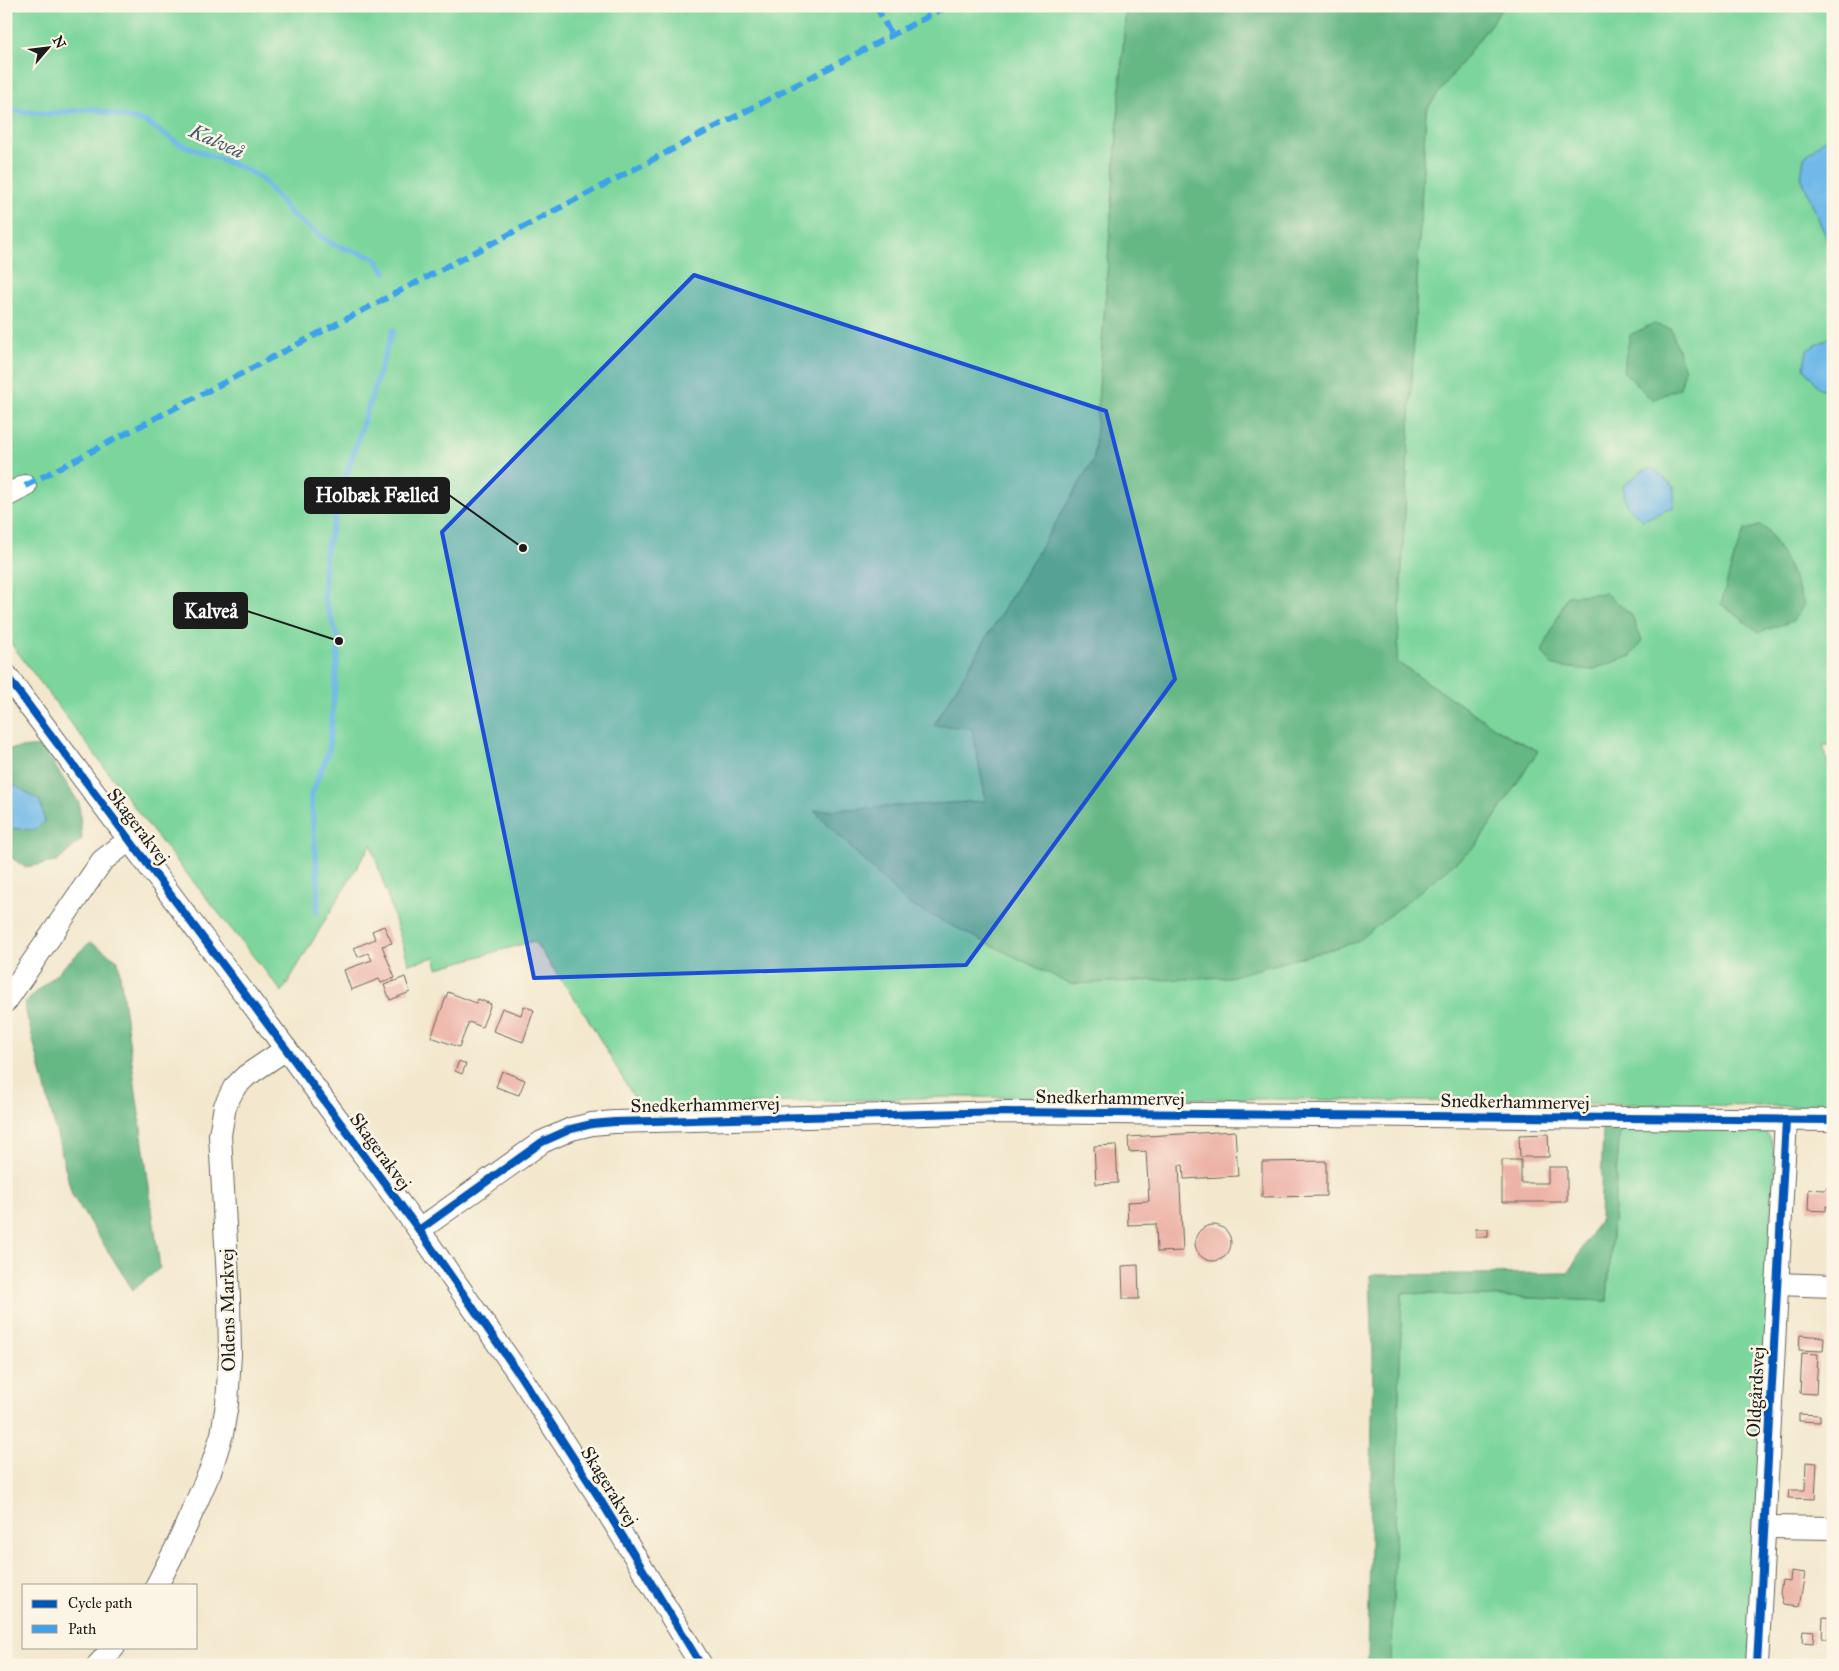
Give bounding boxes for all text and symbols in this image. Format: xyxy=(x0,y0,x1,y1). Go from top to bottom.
north arrow xyxy=(22,22,72,72)
text: N xyxy=(49,33,69,51)
water label: Kalveå xyxy=(185,118,248,164)
callout: Holbæk Fælled xyxy=(305,478,449,513)
text: Holbæk Fælled xyxy=(315,483,440,507)
callout: Kalveå xyxy=(174,593,247,628)
text: Kalveå xyxy=(184,599,239,623)
street label: Skagerakvej xyxy=(102,783,175,870)
street label: Snedkerhammervej xyxy=(1035,1085,1185,1110)
street label: Snedkerhammervej xyxy=(1440,1089,1590,1114)
street label: Snedkerhammervej xyxy=(630,1092,780,1117)
street label: Skagerakvej xyxy=(344,1108,416,1195)
street label: Oldens Markvej xyxy=(215,1248,240,1372)
street label: Oldgårdsvej xyxy=(1742,1346,1770,1438)
street label: Skagerakvej xyxy=(575,1442,643,1531)
legend xyxy=(22,1584,198,1648)
text: Cycle path xyxy=(68,1594,133,1612)
text: Path xyxy=(68,1620,97,1638)

